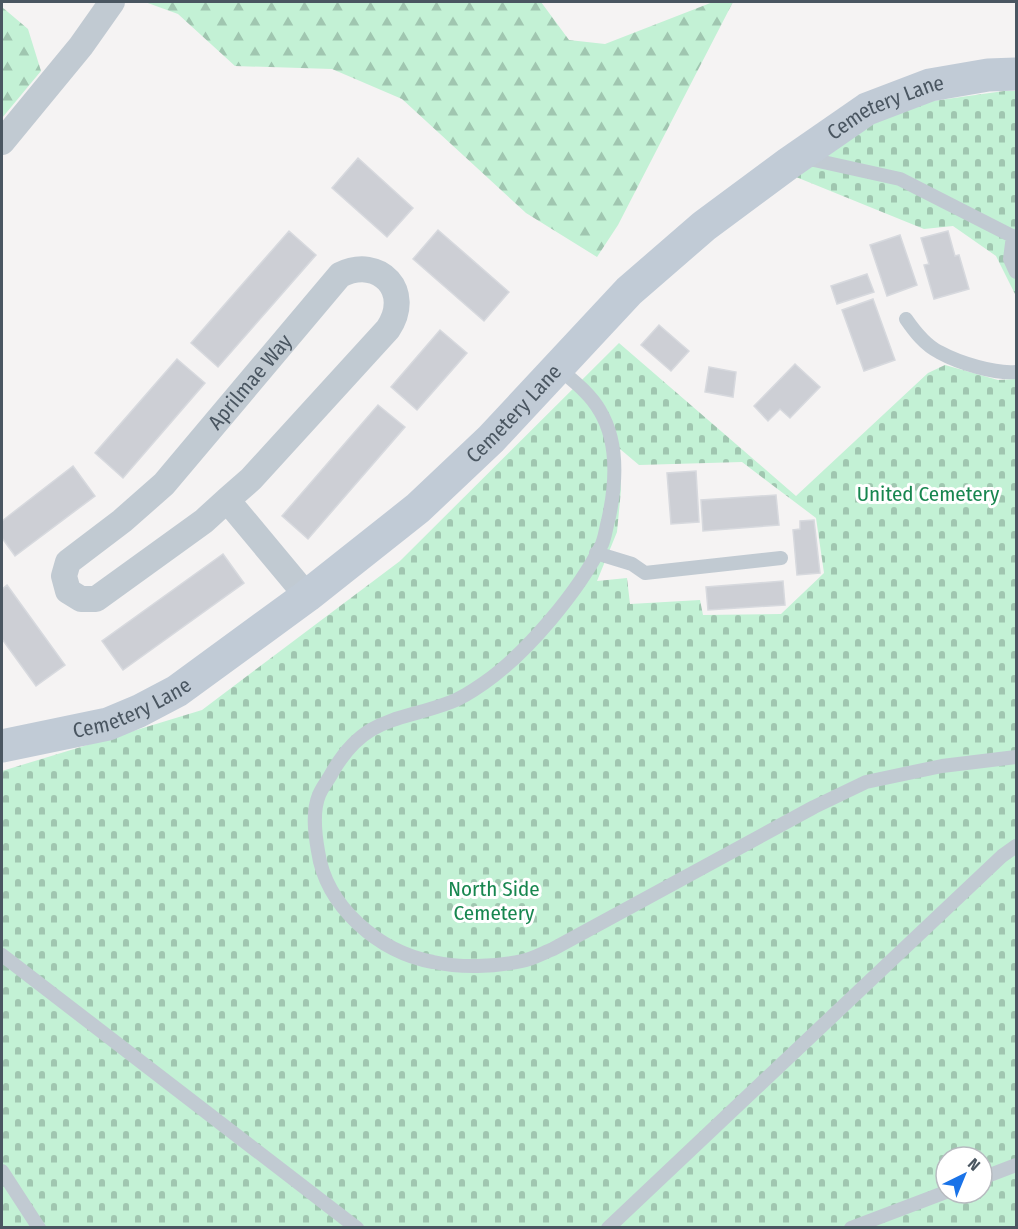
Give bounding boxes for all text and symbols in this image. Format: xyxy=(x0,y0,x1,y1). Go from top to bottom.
street label: Cemetery Lane xyxy=(822,70,946,146)
street label: Aprilmae Way xyxy=(202,328,298,435)
street label: Cemetery Lane xyxy=(461,359,567,469)
park label: United Cemetery xyxy=(857,481,1000,507)
street label: Cemetery Lane xyxy=(71,672,196,744)
park label: North Side Cemetery xyxy=(448,876,540,926)
north arrow xyxy=(934,1145,994,1205)
text: N xyxy=(964,1154,984,1175)

